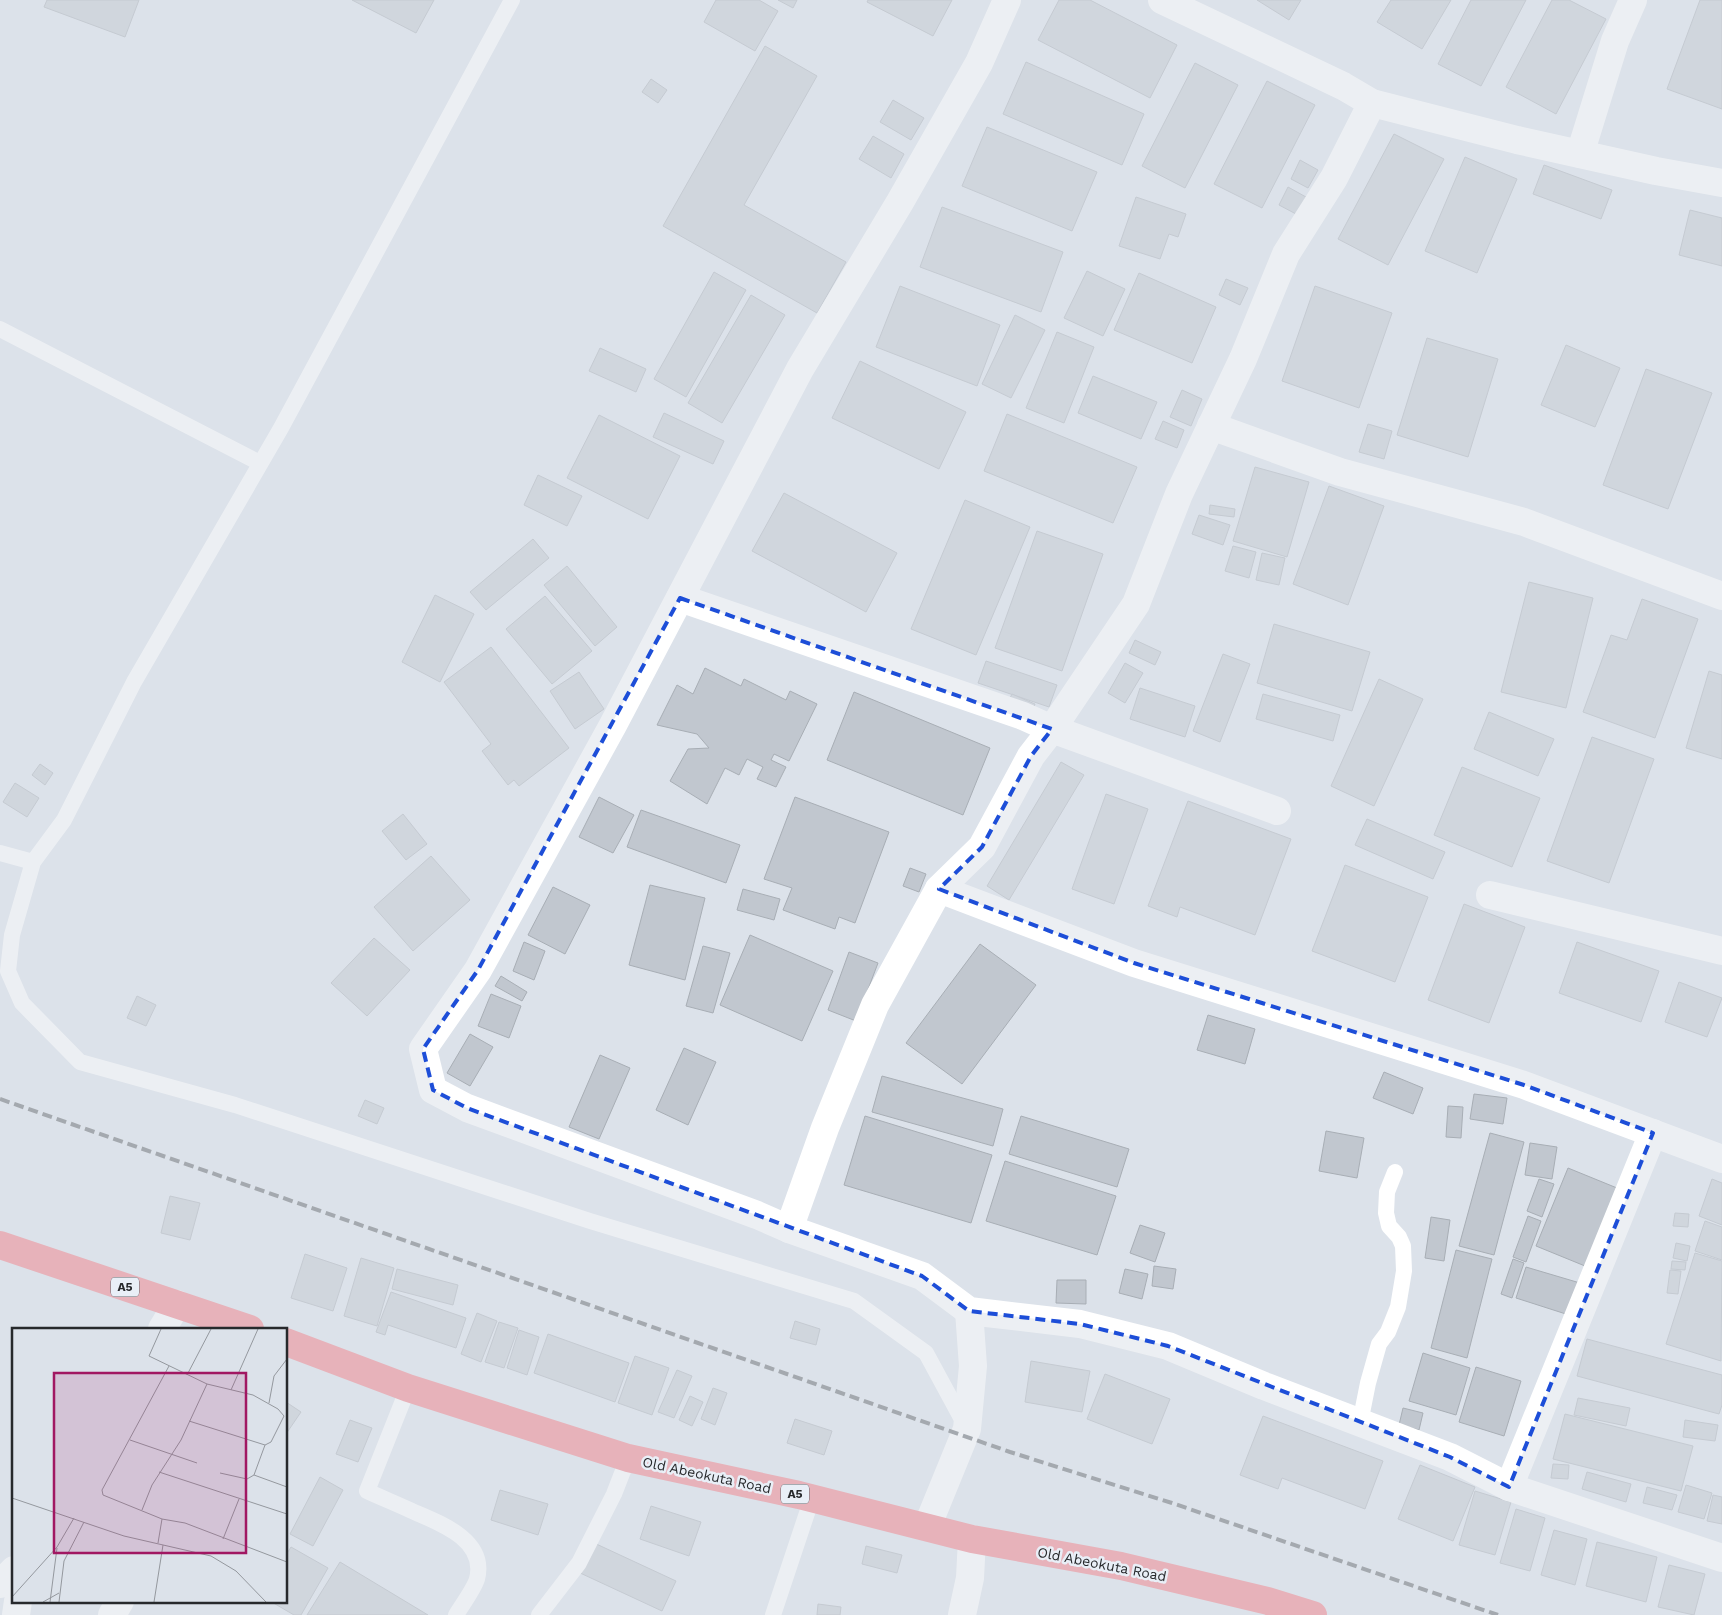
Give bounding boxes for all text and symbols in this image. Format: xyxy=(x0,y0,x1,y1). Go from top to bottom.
road number: A5 xyxy=(111,1277,139,1296)
inset map xyxy=(12,1328,288,1602)
street label: Old Abeokuta Road xyxy=(641,1454,773,1496)
road number: A5 xyxy=(781,1485,809,1504)
street label: Old Abeokuta Road xyxy=(1036,1544,1168,1584)

